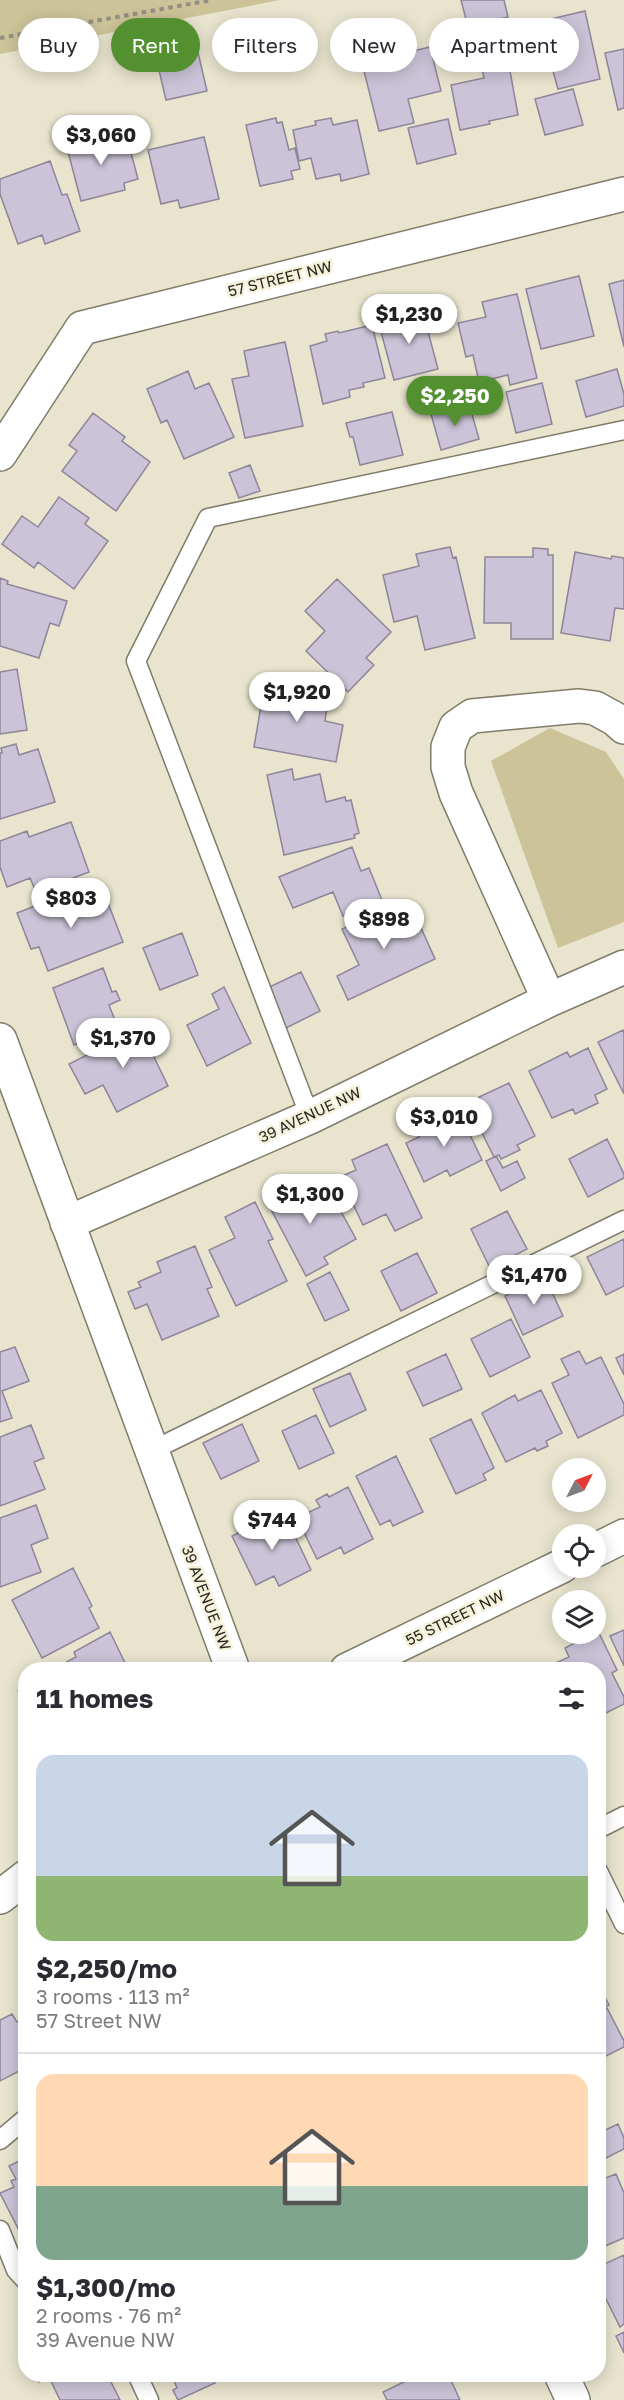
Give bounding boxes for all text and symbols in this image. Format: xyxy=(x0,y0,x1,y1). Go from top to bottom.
chip: Buy xyxy=(18,18,99,72)
chip: Rent xyxy=(111,18,200,72)
chip: Filters xyxy=(212,18,318,72)
chip: New xyxy=(330,18,417,72)
chip: Apartment xyxy=(429,18,579,72)
pin: $3,060 xyxy=(52,115,150,166)
text: $3,060 xyxy=(66,122,136,146)
street label: 57 STREET NW xyxy=(226,256,334,300)
pin: $1,230 xyxy=(360,294,458,345)
text: $1,230 xyxy=(375,301,443,325)
pin: $2,250 xyxy=(406,376,504,427)
text: $2,250 xyxy=(420,383,490,407)
pin: $1,920 xyxy=(248,672,346,723)
text: $1,920 xyxy=(263,679,331,703)
pin: $803 xyxy=(35,878,107,929)
text: $803 xyxy=(45,885,97,909)
pin: $898 xyxy=(348,899,420,950)
text: $898 xyxy=(358,906,410,930)
pin: $1,370 xyxy=(74,1018,172,1069)
text: $1,370 xyxy=(90,1025,156,1049)
street label: 39 AVENUE NW xyxy=(256,1083,363,1146)
pin: $3,010 xyxy=(395,1097,493,1148)
text: $3,010 xyxy=(410,1104,478,1128)
pin: $1,300 xyxy=(261,1174,359,1225)
text: $1,300 xyxy=(276,1181,344,1205)
pin: $1,470 xyxy=(485,1255,583,1306)
text: $1,470 xyxy=(501,1262,567,1286)
north arrow xyxy=(552,1458,606,1512)
map controls xyxy=(552,1458,606,1644)
pin: $744 xyxy=(236,1500,308,1551)
text: $744 xyxy=(247,1507,297,1531)
button: locate xyxy=(552,1524,606,1578)
street label: 39 AVENUE NW xyxy=(179,1543,235,1652)
street label: 55 STREET NW xyxy=(402,1585,507,1649)
button: layers xyxy=(552,1590,606,1644)
icon: filters xyxy=(555,1682,588,1715)
text: 11 homes xyxy=(36,1683,153,1714)
icon: home xyxy=(258,1794,366,1902)
text: $2,250/mo xyxy=(36,1953,177,1984)
text: 3 rooms · 113 m² xyxy=(36,1984,190,2008)
text: 57 Street NW xyxy=(36,2008,162,2032)
icon: home xyxy=(258,2113,366,2221)
text: $1,300/mo xyxy=(36,2272,176,2303)
text: 2 rooms · 76 m² xyxy=(36,2303,181,2327)
text: 39 Avenue NW xyxy=(36,2327,175,2351)

